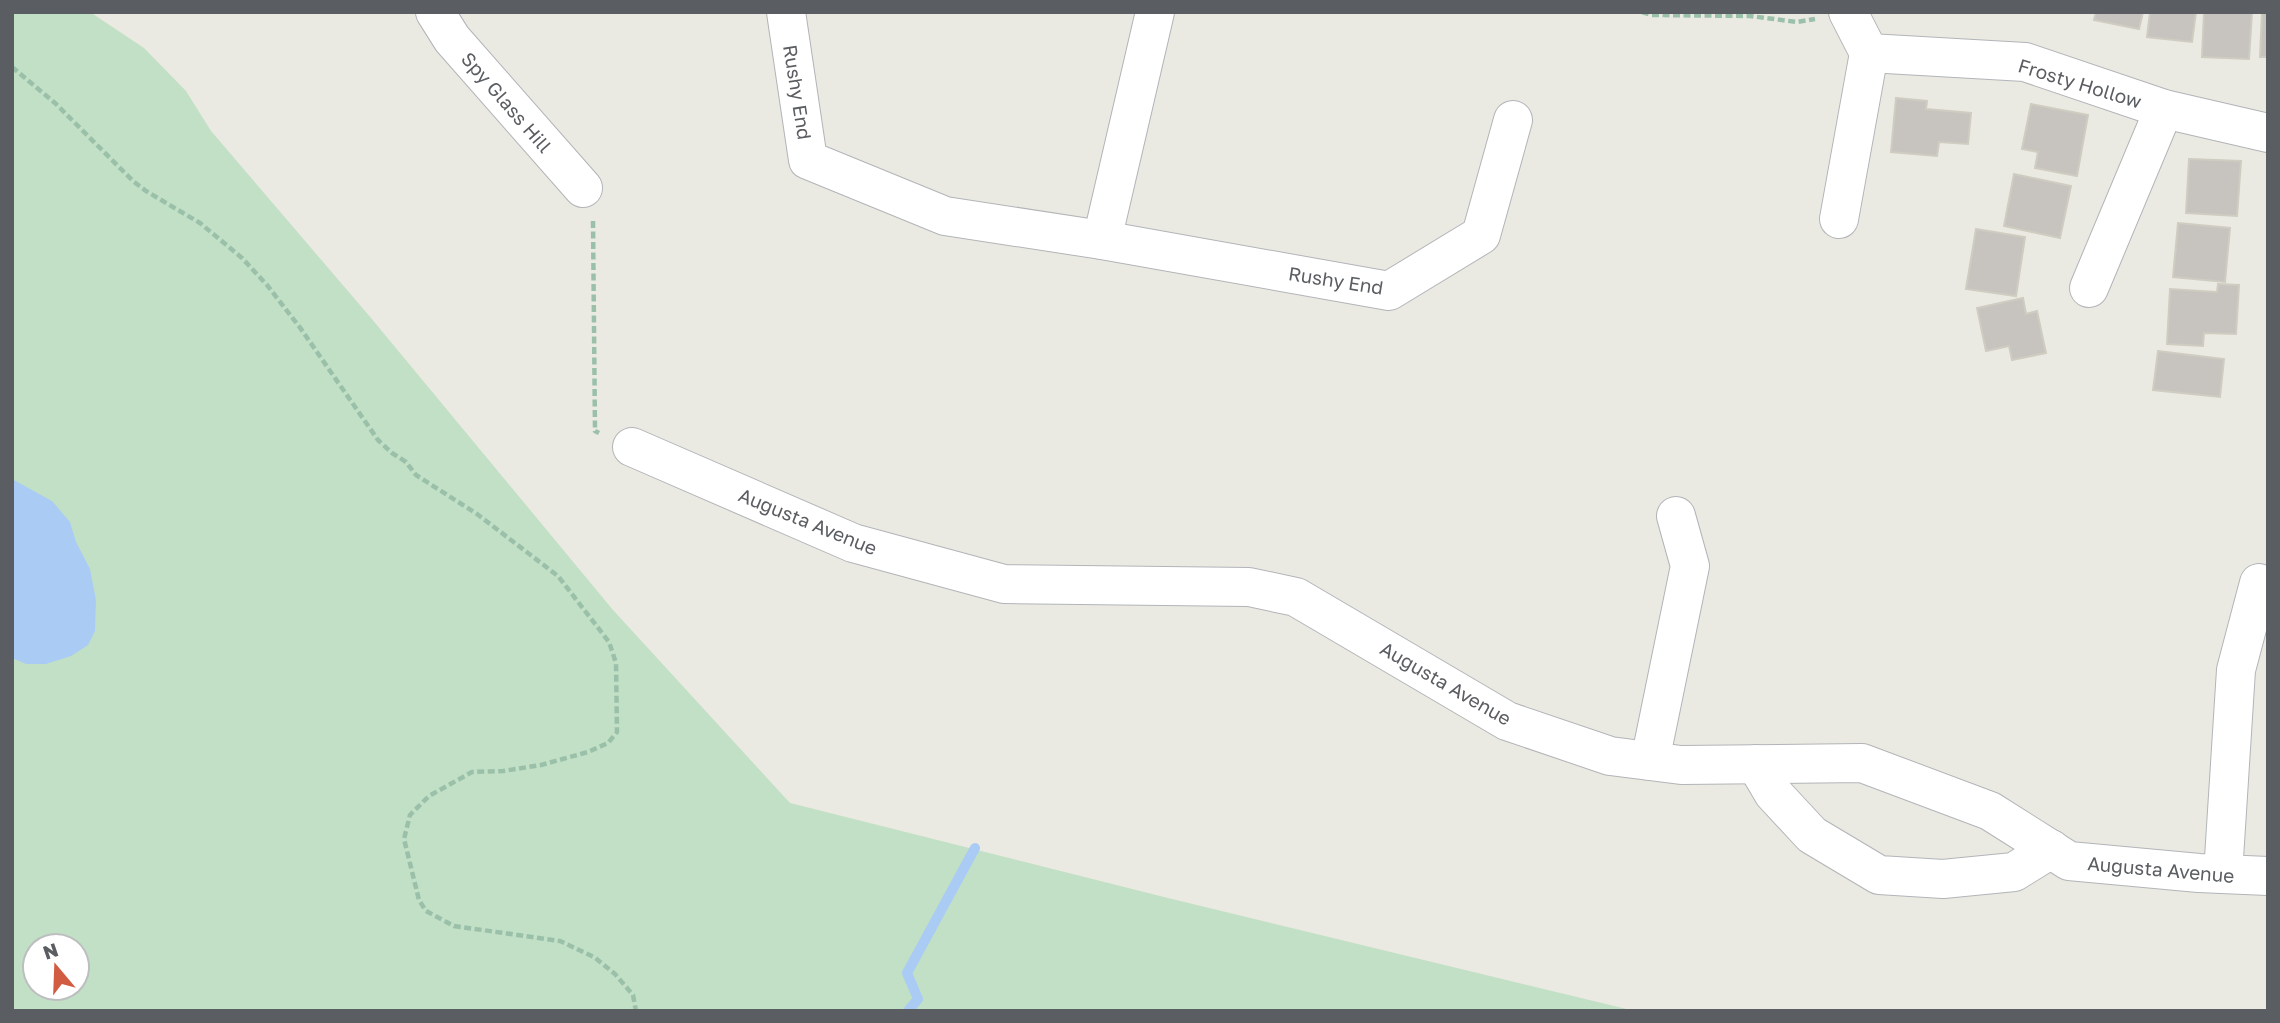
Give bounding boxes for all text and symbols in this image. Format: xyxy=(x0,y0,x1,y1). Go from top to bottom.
street label: Rushy End xyxy=(779,43,817,141)
street label: Spy Glass Hill xyxy=(457,47,557,157)
street label: Frosty Hollow xyxy=(2016,53,2144,113)
street label: Rushy End xyxy=(1287,261,1385,299)
street label: Augusta Avenue xyxy=(735,483,881,559)
street label: Augusta Avenue xyxy=(1376,636,1516,730)
street label: Augusta Avenue xyxy=(2087,851,2235,887)
north arrow xyxy=(21,932,91,1002)
text: N xyxy=(40,937,61,964)

